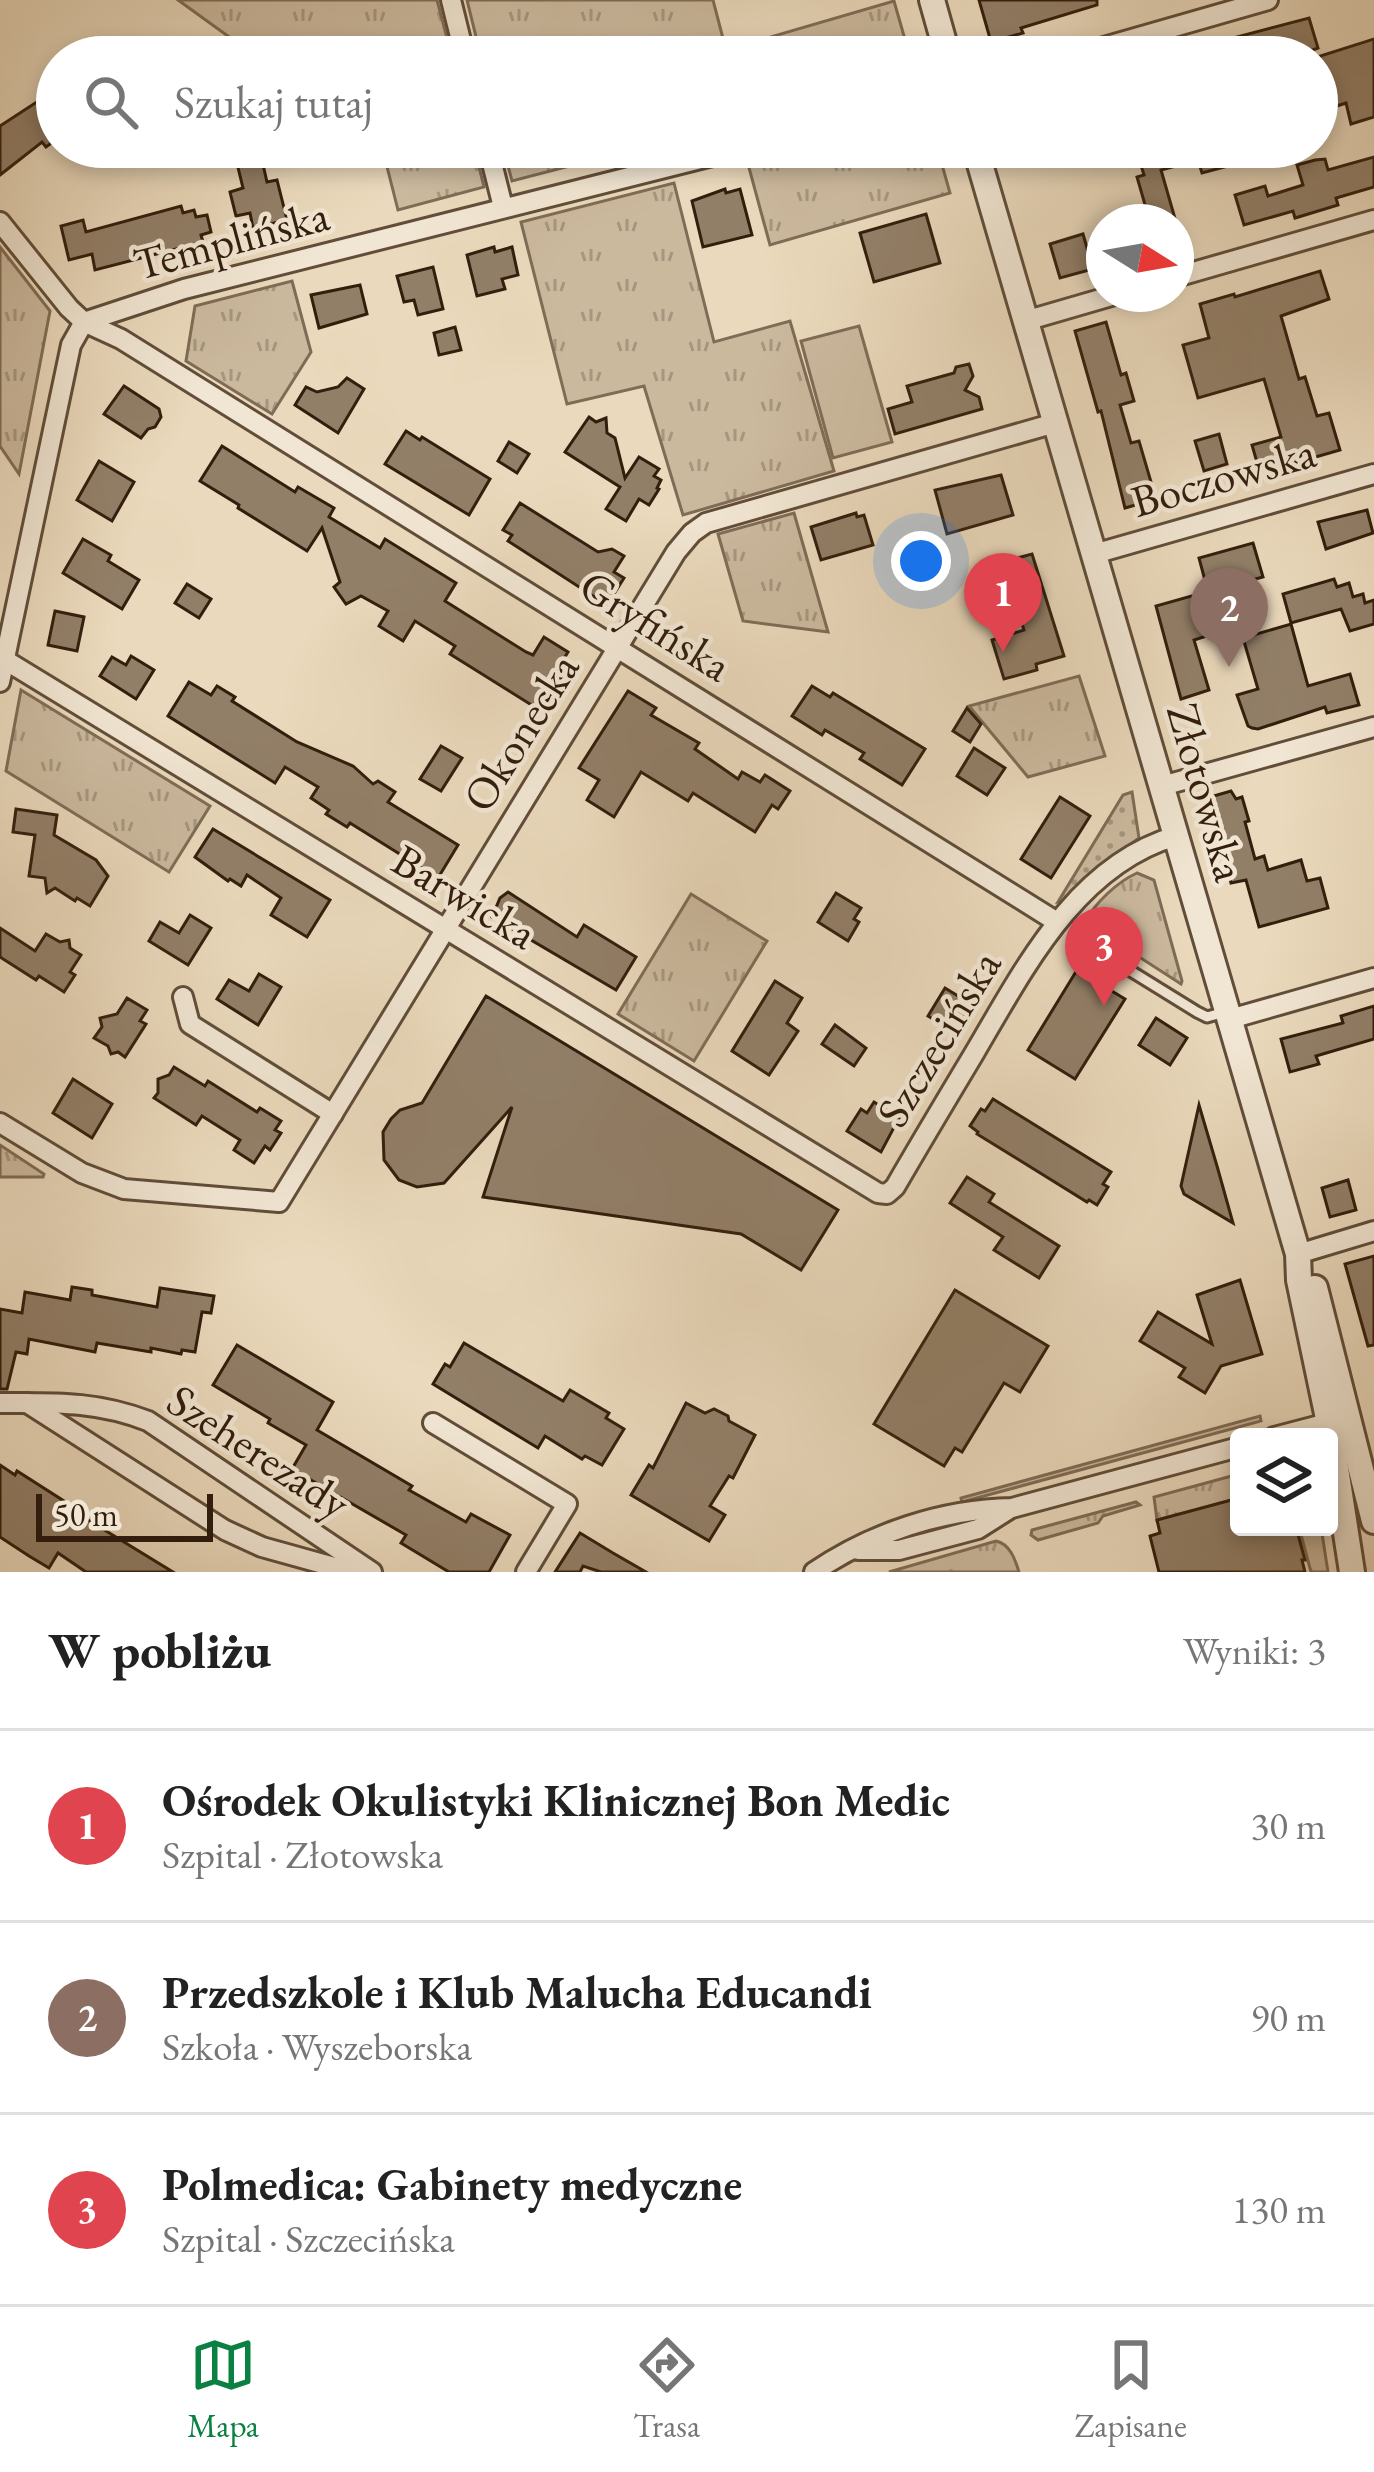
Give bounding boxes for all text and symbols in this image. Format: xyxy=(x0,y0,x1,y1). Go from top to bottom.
search box xyxy=(36,36,1338,168)
icon: search xyxy=(78,69,144,135)
text: Szukaj tutaj xyxy=(174,73,373,131)
street label: Templińska xyxy=(127,185,335,293)
north arrow xyxy=(1086,204,1194,312)
street label: Boczowska xyxy=(1124,422,1322,530)
your location xyxy=(891,531,951,591)
pin: 1 xyxy=(964,553,1042,652)
street label: Gryfińska xyxy=(569,556,743,694)
pin: 2 xyxy=(1190,568,1268,667)
street label: Okonecka xyxy=(449,642,591,822)
street label: Złotowska xyxy=(1154,696,1260,888)
street label: Barwicka xyxy=(382,830,548,962)
pin: 3 xyxy=(1065,907,1143,1006)
street label: Szczecińska xyxy=(863,939,1013,1137)
street label: Szeherezady xyxy=(157,1371,361,1532)
map controls xyxy=(1230,1428,1338,1536)
button: layers xyxy=(1230,1428,1338,1536)
scale bar xyxy=(36,1488,213,1541)
text: 50 m xyxy=(54,1493,118,1536)
text: W pobliżu xyxy=(48,1617,271,1683)
text: Wyniki: 3 xyxy=(1183,1625,1326,1676)
text: Ośrodek Okulistyki Klinicznej Bon Medic xyxy=(162,1771,950,1829)
text: 1 xyxy=(77,1800,97,1851)
text: 30 m xyxy=(1250,1800,1326,1851)
text: Szpital · Złotowska xyxy=(162,1829,443,1880)
text: Przedszkole i Klub Malucha Educandi xyxy=(162,1963,872,2021)
text: 2 xyxy=(77,1992,97,2043)
text: 90 m xyxy=(1250,1992,1326,2043)
text: Szkoła · Wyszeborska xyxy=(162,2021,472,2072)
text: Polmedica: Gabinety medyczne xyxy=(162,2155,742,2213)
text: 3 xyxy=(77,2184,97,2235)
text: 130 m xyxy=(1232,2184,1326,2235)
text: Szpital · Szczecińska xyxy=(162,2213,455,2264)
tab: Mapa xyxy=(187,2332,259,2447)
tab: Trasa xyxy=(633,2332,700,2447)
tab: Zapisane xyxy=(1074,2332,1187,2447)

